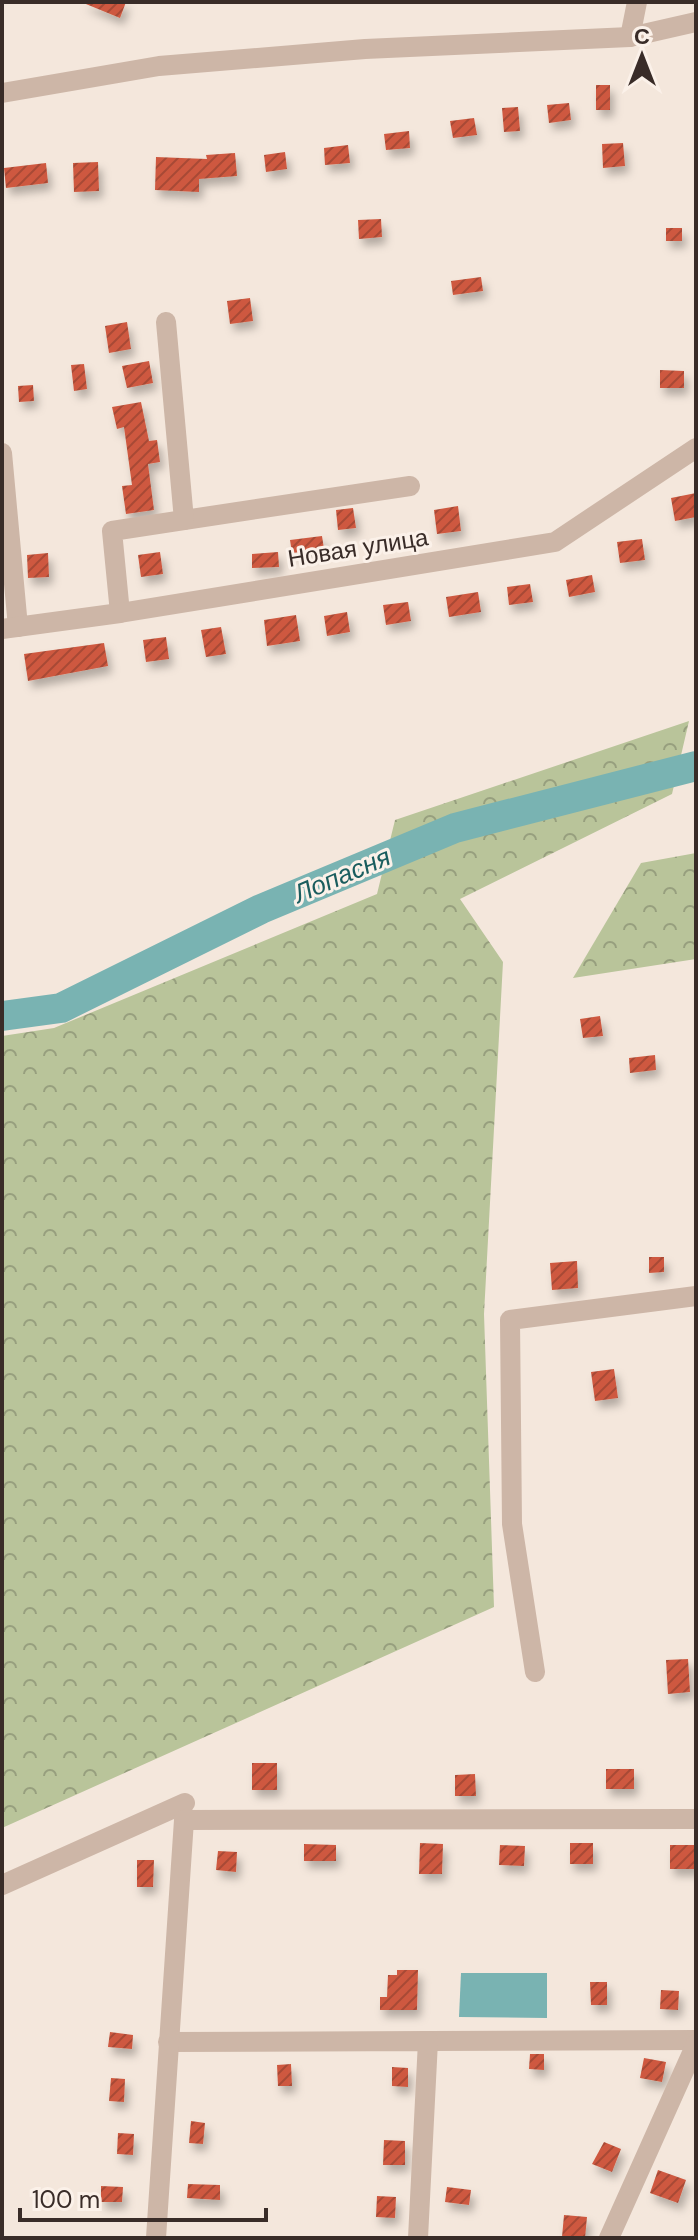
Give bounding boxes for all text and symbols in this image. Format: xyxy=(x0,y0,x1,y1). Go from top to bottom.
north arrow xyxy=(602,16,682,96)
text: С xyxy=(634,22,650,51)
street label: Новая улица xyxy=(285,521,431,574)
water label: Лопасня xyxy=(286,839,396,911)
scale bar xyxy=(20,2172,266,2222)
text: 100 m xyxy=(32,2184,100,2215)

